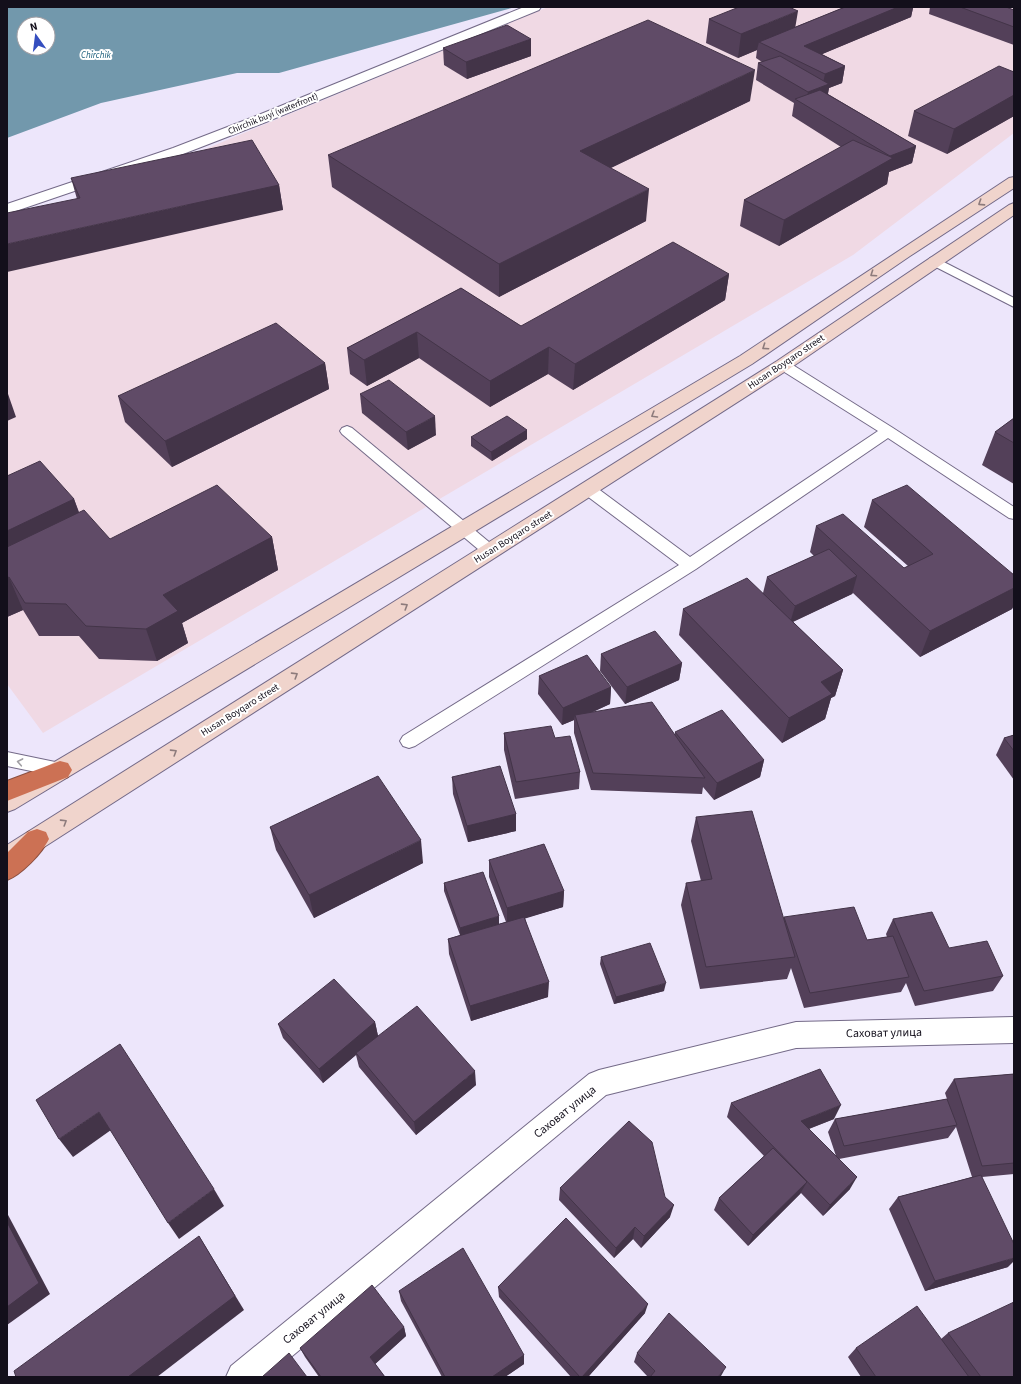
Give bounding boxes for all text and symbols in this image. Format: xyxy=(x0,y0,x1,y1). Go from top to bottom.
north arrow xyxy=(16,16,56,56)
text: N xyxy=(28,19,39,35)
water label: Chirchik xyxy=(81,49,112,62)
street label: Chirchik buyi (waterfront) xyxy=(226,90,320,138)
one-way arrow xyxy=(978,198,985,205)
one-way arrow xyxy=(870,269,877,277)
street label: Husan Boyqaro street xyxy=(745,331,828,393)
one-way arrow xyxy=(762,342,769,350)
one-way arrow xyxy=(651,410,658,418)
street label: Husan Boyqaro street xyxy=(471,507,555,567)
one-way arrow xyxy=(401,603,408,610)
one-way arrow xyxy=(291,672,298,680)
street label: Husan Boyqaro street xyxy=(198,680,282,740)
one-way arrow xyxy=(169,750,176,757)
one-way arrow xyxy=(17,758,23,766)
one-way arrow xyxy=(60,819,67,827)
street label: Саховат улица xyxy=(846,1024,922,1042)
street label: Саховат улица xyxy=(530,1082,600,1142)
street label: Саховат улица xyxy=(279,1288,349,1348)

